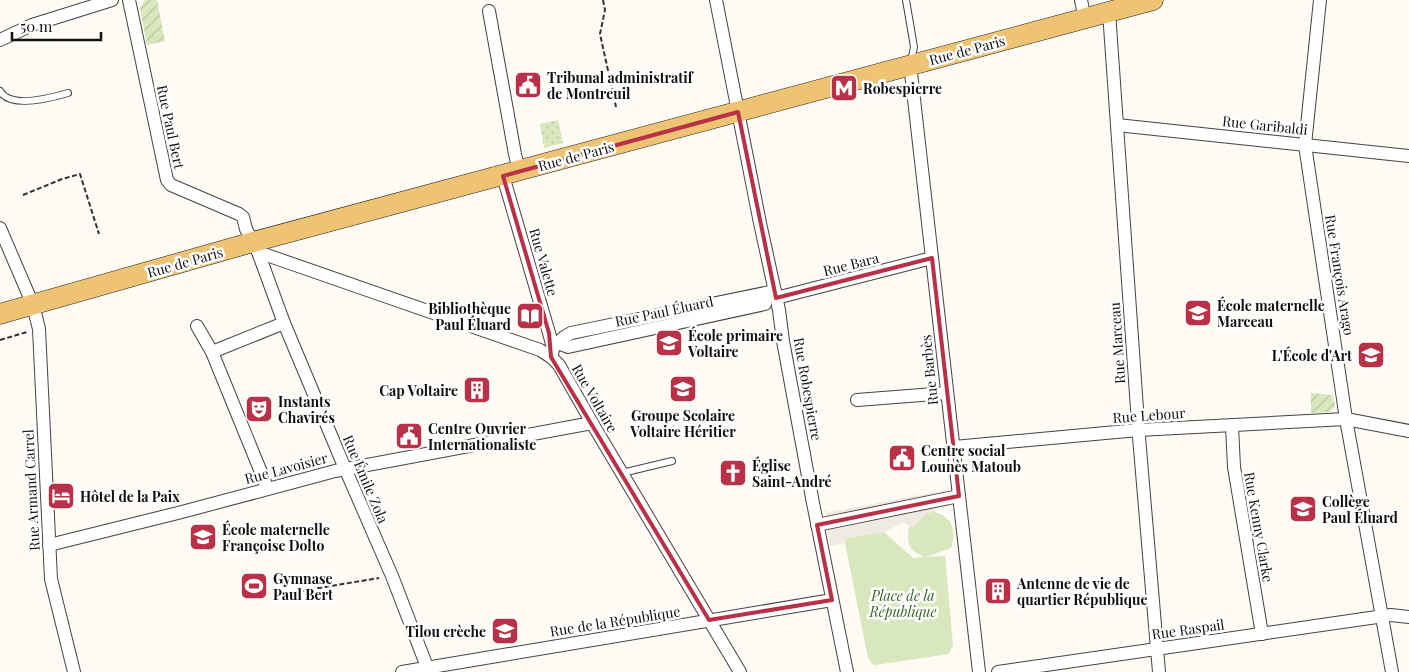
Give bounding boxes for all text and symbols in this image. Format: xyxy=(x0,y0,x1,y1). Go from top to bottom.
scale bar xyxy=(12,10,101,42)
text: 50 m xyxy=(20,16,53,36)
street label: Rue de Paris xyxy=(927,31,1007,69)
place label: Tribunal administratif de Montreuil xyxy=(547,68,694,103)
public building icon: Tribunal administratif de Montreuil xyxy=(513,70,543,100)
metro station icon: Robespierre xyxy=(829,73,859,103)
place label: Robespierre xyxy=(863,79,942,98)
street label: Rue Paul Bert xyxy=(153,83,189,172)
street label: Rue Garibaldi xyxy=(1221,111,1309,139)
street label: Rue de Paris xyxy=(536,137,616,175)
street label: Rue François Arago xyxy=(1321,213,1359,337)
street label: Rue Valette xyxy=(525,226,563,298)
street label: Rue de Paris xyxy=(145,242,225,282)
street label: Rue Bara xyxy=(821,248,881,280)
street label: Rue Paul Éluard xyxy=(613,291,715,331)
place label: École maternelle Marceau xyxy=(1217,296,1325,331)
school or university icon: École maternelle Marceau xyxy=(1183,298,1213,328)
place label: Bibliothèque Paul Éluard xyxy=(428,299,512,334)
library icon: Bibliothèque Paul Éluard xyxy=(515,301,545,331)
street label: Rue Marceau xyxy=(1105,302,1129,384)
place label: École primaire Voltaire xyxy=(687,326,783,361)
school or university icon: École primaire Voltaire xyxy=(654,328,684,358)
street label: Rue Barbès xyxy=(916,334,942,406)
street label: Rue Robespierre xyxy=(790,336,826,442)
school or university icon: L'École d'Art xyxy=(1356,340,1386,370)
place label: L'École d'Art xyxy=(1272,346,1352,365)
street label: Rue Voltaire xyxy=(568,360,622,436)
school or university icon: Groupe Scolaire Voltaire Héritier xyxy=(668,374,698,404)
building icon: Cap Voltaire xyxy=(462,375,492,405)
place label: Cap Voltaire xyxy=(379,381,458,400)
place label: Instants Chavirés xyxy=(278,392,335,427)
theatre icon: Instants Chavirés xyxy=(244,394,274,424)
street label: Rue Lebour xyxy=(1112,403,1187,427)
place label: Groupe Scolaire Voltaire Héritier xyxy=(629,406,736,441)
place label: Centre Ouvrier Internationaliste xyxy=(428,419,536,454)
public building icon: Centre Ouvrier Internationaliste xyxy=(394,421,424,451)
street label: Rue Armand Carrel xyxy=(18,429,44,551)
street label: Rue Émile Zola xyxy=(339,432,393,526)
place label: Centre social Lounès Matoub xyxy=(921,441,1021,476)
public building icon: Centre social Lounès Matoub xyxy=(887,443,917,473)
street label: Rue Lavoisier xyxy=(242,448,330,488)
place label: Église Saint-André xyxy=(752,456,832,491)
church icon: Église Saint-André xyxy=(718,458,748,488)
street label: Rue Kenny Clarke xyxy=(1240,470,1278,584)
hotel icon: Hôtel de la Paix xyxy=(46,481,76,511)
place label: Hôtel de la Paix xyxy=(80,487,180,506)
place label: Collège Paul Éluard xyxy=(1322,492,1398,527)
school or university icon: Collège Paul Éluard xyxy=(1288,494,1318,524)
place label: École maternelle Françoise Dolto xyxy=(222,520,330,555)
school or university icon: École maternelle Françoise Dolto xyxy=(188,522,218,552)
place label: Gymnase Paul Bert xyxy=(273,569,333,604)
sports icon: Gymnase Paul Bert xyxy=(239,571,269,601)
place label: Antenne de vie de quartier République xyxy=(1016,574,1147,609)
building icon: Antenne de vie de quartier République xyxy=(983,576,1013,606)
park label: Place de la République xyxy=(868,586,937,621)
street label: Rue de la République xyxy=(548,601,682,641)
street label: Rue Raspail xyxy=(1150,614,1226,644)
school or university icon: Tilou crèche xyxy=(490,616,520,646)
place label: Tilou crèche xyxy=(406,622,486,641)

